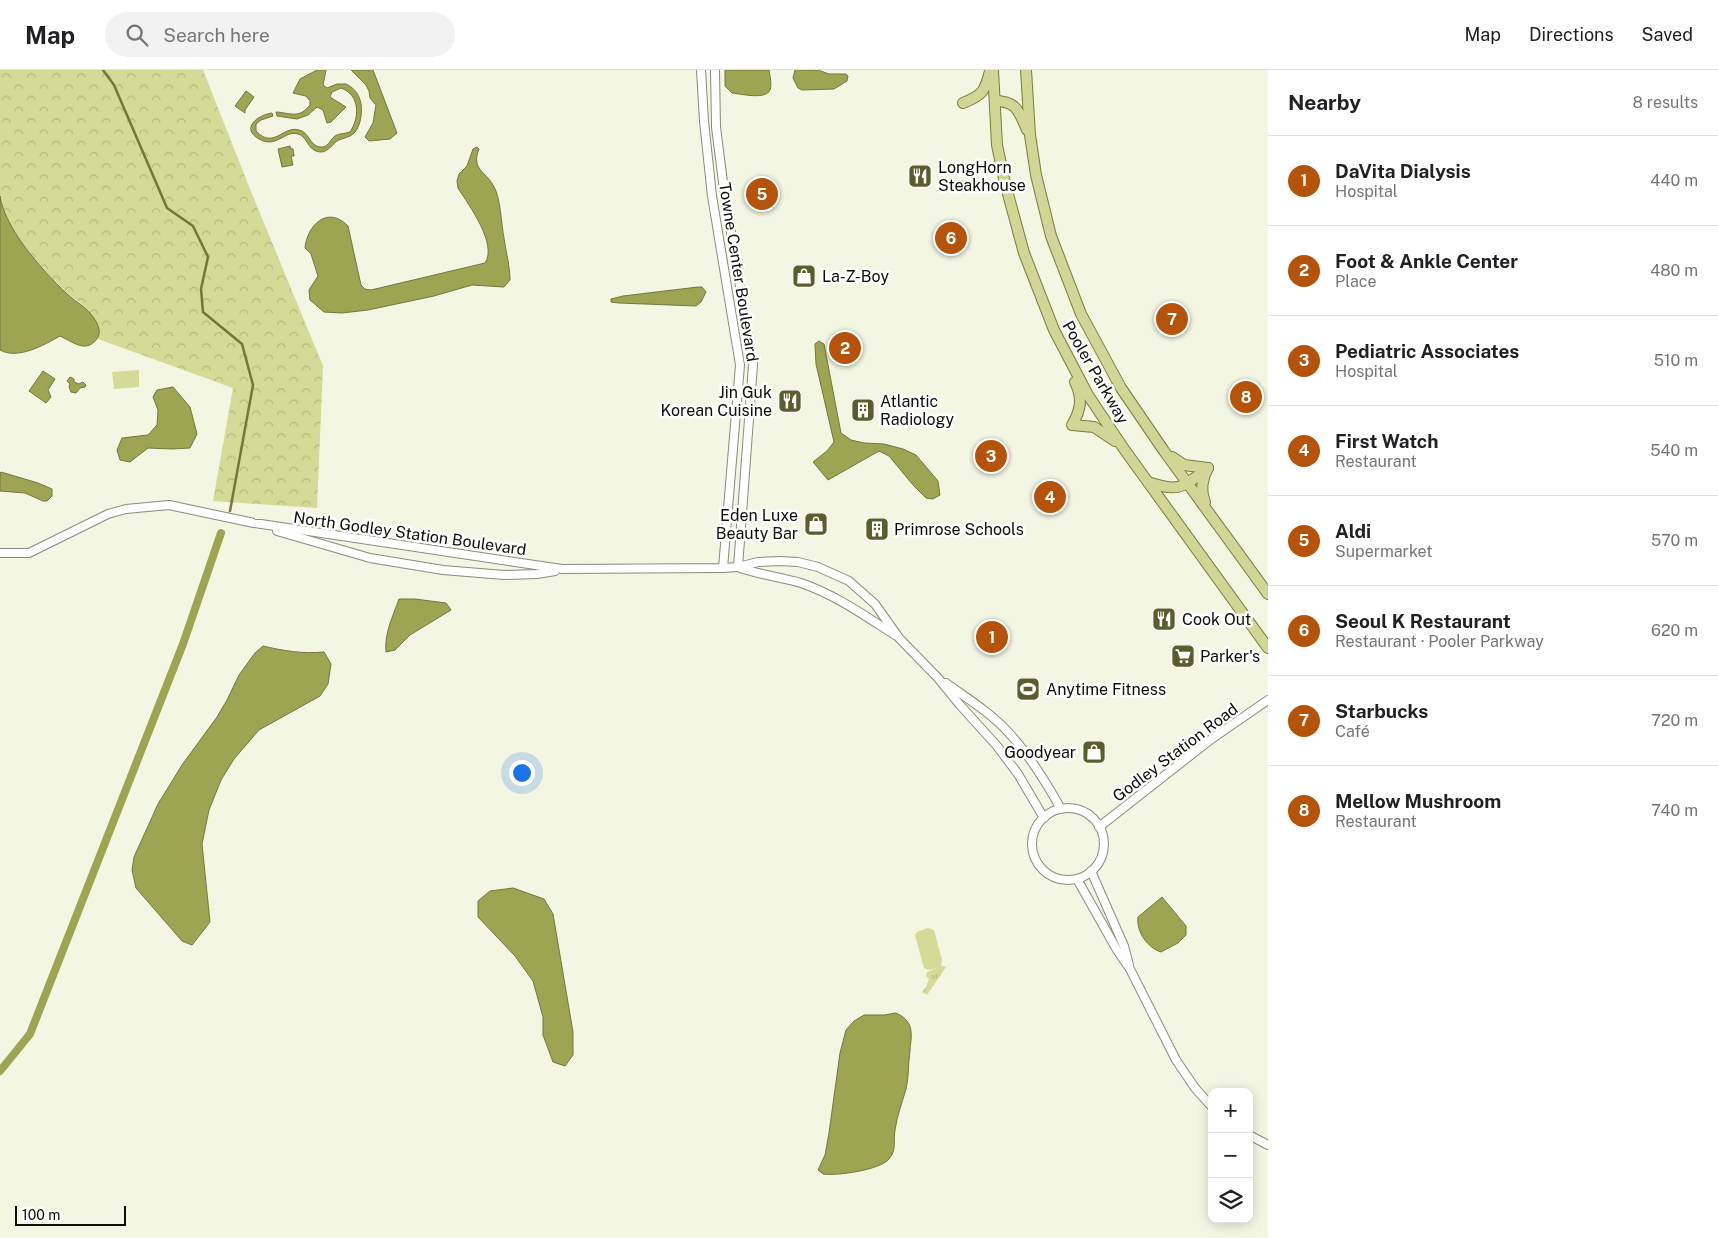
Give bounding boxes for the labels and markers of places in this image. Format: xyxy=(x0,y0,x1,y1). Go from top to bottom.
place label: LongHorn Steakhouse xyxy=(938,158,1026,195)
restaurant icon: LongHorn Steakhouse xyxy=(907,163,933,189)
pin: 5 xyxy=(746,175,778,213)
pin: 6 xyxy=(935,219,967,257)
shop icon: La-Z-Boy xyxy=(791,263,817,289)
place label: La-Z-Boy xyxy=(822,267,889,286)
pin: 7 xyxy=(1156,300,1188,338)
pin: 2 xyxy=(829,329,861,367)
pin: 8 xyxy=(1230,378,1262,416)
place label: Jin Guk Korean Cuisine xyxy=(661,383,772,420)
restaurant icon: Jin Guk Korean Cuisine xyxy=(777,388,803,414)
place label: Atlantic Radiology xyxy=(880,392,955,429)
building icon: Atlantic Radiology xyxy=(850,397,876,423)
pin: 3 xyxy=(975,437,1007,475)
pin: 4 xyxy=(1034,478,1066,516)
place label: Eden Luxe Beauty Bar xyxy=(716,506,798,543)
shop icon: Eden Luxe Beauty Bar xyxy=(803,511,829,537)
building icon: Primrose Schools xyxy=(864,516,890,542)
place label: Primrose Schools xyxy=(894,520,1024,539)
restaurant icon: Cook Out xyxy=(1151,606,1177,632)
place label: Cook Out xyxy=(1182,610,1251,629)
pin: 1 xyxy=(976,618,1008,656)
supermarket icon: Parker's xyxy=(1170,643,1196,669)
place label: Parker's xyxy=(1200,647,1260,666)
sports icon: Anytime Fitness xyxy=(1015,676,1041,702)
place label: Anytime Fitness xyxy=(1046,680,1166,699)
shop icon: Goodyear xyxy=(1081,739,1107,765)
place label: Goodyear xyxy=(1004,743,1076,762)

